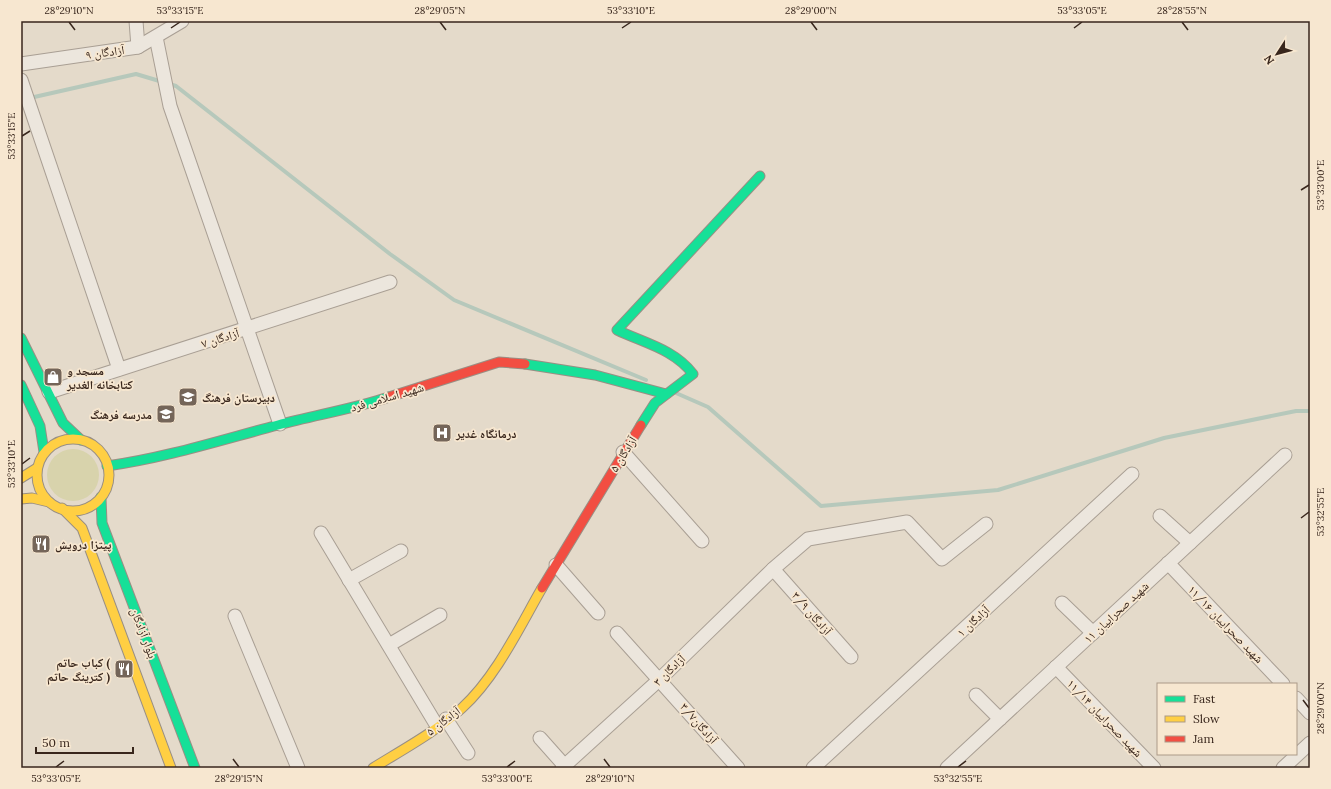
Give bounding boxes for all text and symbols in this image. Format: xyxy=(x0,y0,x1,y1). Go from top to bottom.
text: 28°29'10"N xyxy=(44,4,94,17)
text: 53°33'15"E xyxy=(156,4,204,17)
text: 28°29'05"N xyxy=(414,4,466,17)
text: 53°33'10"E xyxy=(607,4,655,17)
text: 28°29'00"N xyxy=(785,4,837,17)
text: 53°33'05"E xyxy=(1057,4,1107,17)
text: 28°28'55"N xyxy=(1157,4,1207,17)
north arrow xyxy=(1257,34,1297,74)
street label: آزادگان ۹ xyxy=(85,42,126,62)
text: N xyxy=(1260,52,1277,67)
text: 53°33'15"E xyxy=(5,112,18,160)
text: 53°33'00"E xyxy=(1314,160,1327,210)
street label: آزادگان ۷ xyxy=(199,325,242,351)
place label: مسجد و کتابخانه الغدیر xyxy=(66,363,134,392)
shop icon: مسجد و کتابخانه الغدیر xyxy=(42,366,64,388)
street label: شهید اسلامی فرد xyxy=(349,379,425,415)
school or university icon: دبیرستان فرهنگ xyxy=(177,386,199,408)
place label: دبیرستان فرهنگ xyxy=(202,390,275,406)
school or university icon: مدرسه فرهنگ xyxy=(155,403,177,425)
place label: مدرسه فرهنگ xyxy=(90,407,152,422)
hospital icon: درمانگاه غدیر xyxy=(431,422,453,444)
place label: درمانگاه غدیر xyxy=(455,426,516,441)
street label: آزادگان ۵ xyxy=(606,433,640,474)
text: 53°33'10"E xyxy=(5,440,18,488)
text: 53°32'55"E xyxy=(1314,488,1327,536)
restaurant icon: پیتزا درویش xyxy=(30,533,52,555)
place label: پیتزا درویش xyxy=(55,537,112,553)
street label: شهید صحراییان ۱۱ xyxy=(1080,578,1152,646)
street label: شهید صحراییان ۱۱/۱۶ xyxy=(1184,582,1267,667)
street label: آزادگان ۳/۹ xyxy=(788,588,836,639)
street label: آزادگان ۱ xyxy=(954,602,993,640)
street label: بلوار آزادگان xyxy=(127,606,160,661)
street label: آزادگان ۳ xyxy=(650,650,689,689)
place label: کباب حاتم ( کترینگ حاتم ) xyxy=(47,655,110,685)
restaurant icon: کباب حاتم ( کترینگ حاتم ) xyxy=(113,658,135,680)
street label: شهید صحراییان ۱۱/۱۴ xyxy=(1063,676,1146,761)
text: 28°29'00"N xyxy=(1314,682,1327,734)
legend xyxy=(1157,683,1297,755)
text: Fast xyxy=(1193,691,1216,706)
street label: آزادگان۳/۷ xyxy=(676,699,721,748)
street label: آزادگان ۵ xyxy=(423,703,464,739)
text: Slow xyxy=(1193,711,1220,726)
scale bar xyxy=(36,729,133,755)
text: Jam xyxy=(1192,731,1214,746)
text: 50 m xyxy=(42,735,70,750)
text: 53°33'05"E xyxy=(31,772,81,785)
text: 28°29'15"N xyxy=(215,772,264,785)
text: 53°33'00"E xyxy=(482,772,532,785)
text: 28°29'10"N xyxy=(585,772,635,785)
text: 53°32'55"E xyxy=(934,772,982,785)

